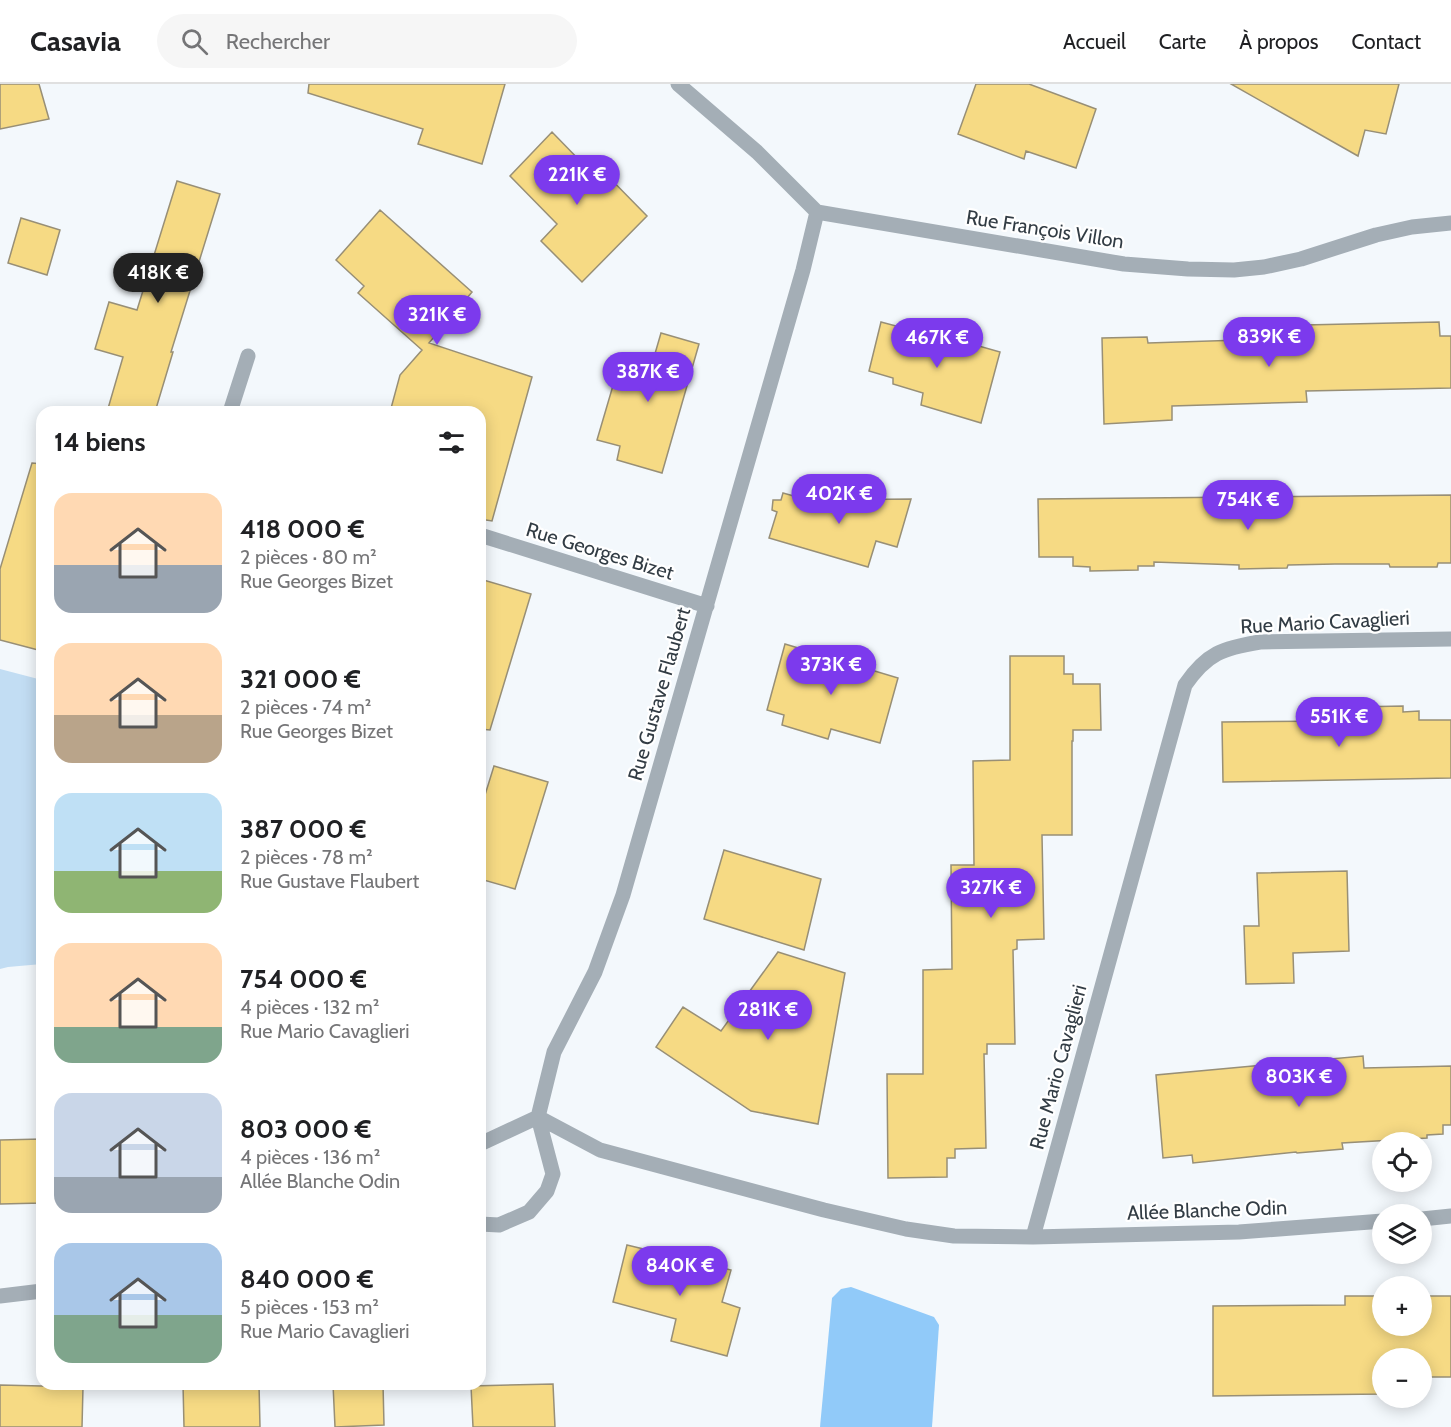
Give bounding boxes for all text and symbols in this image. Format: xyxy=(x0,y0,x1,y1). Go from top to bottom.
search box xyxy=(157,14,577,68)
text: Casavia xyxy=(30,24,121,58)
icon: search xyxy=(178,25,211,58)
text: Rechercher xyxy=(226,28,330,55)
text: Accueil xyxy=(1063,29,1126,54)
text: Carte xyxy=(1159,29,1206,54)
text: À propos xyxy=(1239,29,1318,54)
text: Contact xyxy=(1351,29,1421,54)
pin: 221K € xyxy=(528,155,626,206)
text: 221K € xyxy=(548,162,606,186)
street label: Rue François Villon xyxy=(964,205,1126,253)
pin: 418K € xyxy=(109,253,207,304)
text: 418K € xyxy=(127,260,189,284)
pin: 321K € xyxy=(388,295,486,346)
text: 321K € xyxy=(408,302,466,326)
pin: 839K € xyxy=(1220,317,1318,368)
pin: 467K € xyxy=(888,318,986,369)
text: 839K € xyxy=(1237,324,1301,348)
text: 467K € xyxy=(905,325,969,349)
pin: 387K € xyxy=(599,352,697,403)
text: 387K € xyxy=(617,359,679,383)
text: 14 biens xyxy=(54,426,145,458)
icon: filters xyxy=(435,426,468,459)
pin: 402K € xyxy=(790,474,888,525)
pin: 754K € xyxy=(1199,480,1297,531)
text: 402K € xyxy=(806,481,872,505)
text: 754K € xyxy=(1216,487,1280,511)
text: 418 000 € xyxy=(240,513,365,545)
icon: home xyxy=(102,517,174,589)
street label: Rue Georges Bizet xyxy=(523,517,677,585)
text: 2 pièces · 80 m² xyxy=(240,545,377,569)
text: Rue Georges Bizet xyxy=(240,569,393,593)
street label: Rue Gustave Flaubert xyxy=(623,604,695,783)
street label: Rue Mario Cavaglieri xyxy=(1240,606,1410,638)
pin: 373K € xyxy=(782,645,880,696)
text: 373K € xyxy=(800,652,862,676)
text: 321 000 € xyxy=(240,663,361,695)
icon: home xyxy=(102,667,174,739)
text: 2 pièces · 74 m² xyxy=(240,695,371,719)
pin: 551K € xyxy=(1290,697,1388,748)
text: 551K € xyxy=(1310,704,1368,728)
text: Rue Georges Bizet xyxy=(240,719,393,743)
text: 387 000 € xyxy=(240,813,366,845)
icon: home xyxy=(102,817,174,889)
text: 2 pièces · 78 m² xyxy=(240,845,373,869)
pin: 327K € xyxy=(942,868,1040,919)
text: Rue Gustave Flaubert xyxy=(240,869,419,893)
text: 327K € xyxy=(960,875,1022,899)
text: 754 000 € xyxy=(240,963,367,995)
icon: home xyxy=(102,967,174,1039)
street label: Rue Mario Cavaglieri xyxy=(1024,982,1092,1152)
pin: 281K € xyxy=(719,990,817,1041)
text: 4 pièces · 132 m² xyxy=(240,995,379,1019)
text: 281K € xyxy=(738,997,798,1021)
text: Rue Mario Cavaglieri xyxy=(240,1019,409,1043)
pin: 803K € xyxy=(1250,1057,1348,1108)
text: 803K € xyxy=(1266,1064,1332,1088)
text: 803 000 € xyxy=(240,1113,372,1145)
icon: home xyxy=(102,1117,174,1189)
map controls xyxy=(1372,1132,1432,1408)
button: locate xyxy=(1372,1132,1432,1192)
text: 4 pièces · 136 m² xyxy=(240,1145,380,1169)
text: Allée Blanche Odin xyxy=(240,1169,400,1193)
street label: Allée Blanche Odin xyxy=(1126,1195,1288,1225)
button: layers xyxy=(1372,1204,1432,1264)
pin: 840K € xyxy=(631,1246,729,1297)
text: 840K € xyxy=(646,1253,714,1277)
text: 840 000 € xyxy=(240,1263,374,1295)
icon: home xyxy=(102,1267,174,1339)
button: + xyxy=(1372,1276,1432,1336)
text: 5 pièces · 153 m² xyxy=(240,1295,379,1319)
text: Rue Mario Cavaglieri xyxy=(240,1319,409,1343)
button: − xyxy=(1372,1348,1432,1408)

